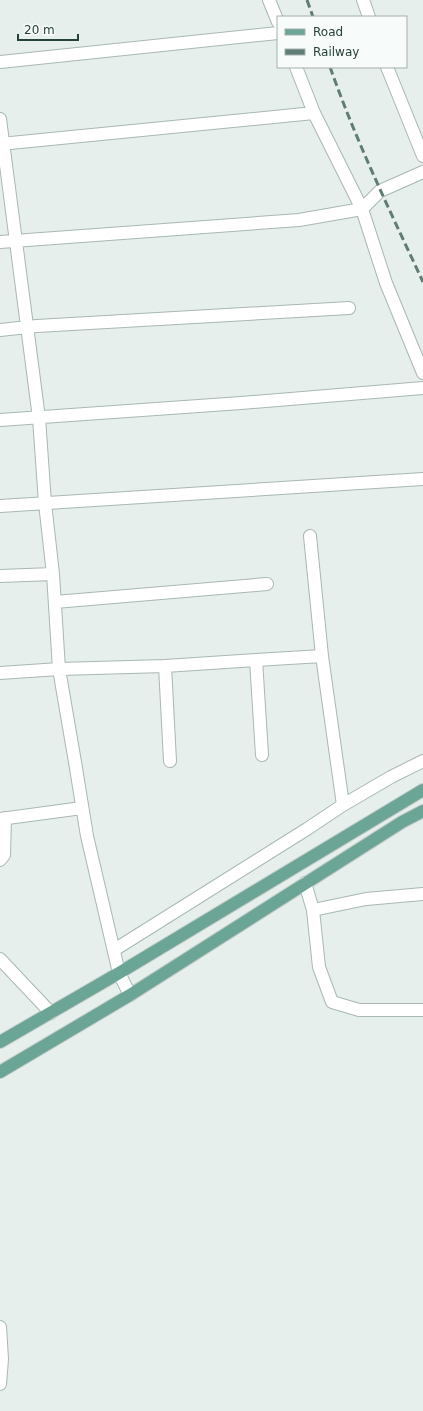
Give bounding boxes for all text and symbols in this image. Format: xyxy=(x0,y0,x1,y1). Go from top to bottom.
scale bar xyxy=(18,16,78,42)
legend xyxy=(277,16,407,68)
text: 20 m xyxy=(24,23,55,37)
text: Road xyxy=(313,25,343,39)
text: Railway xyxy=(313,45,359,59)

